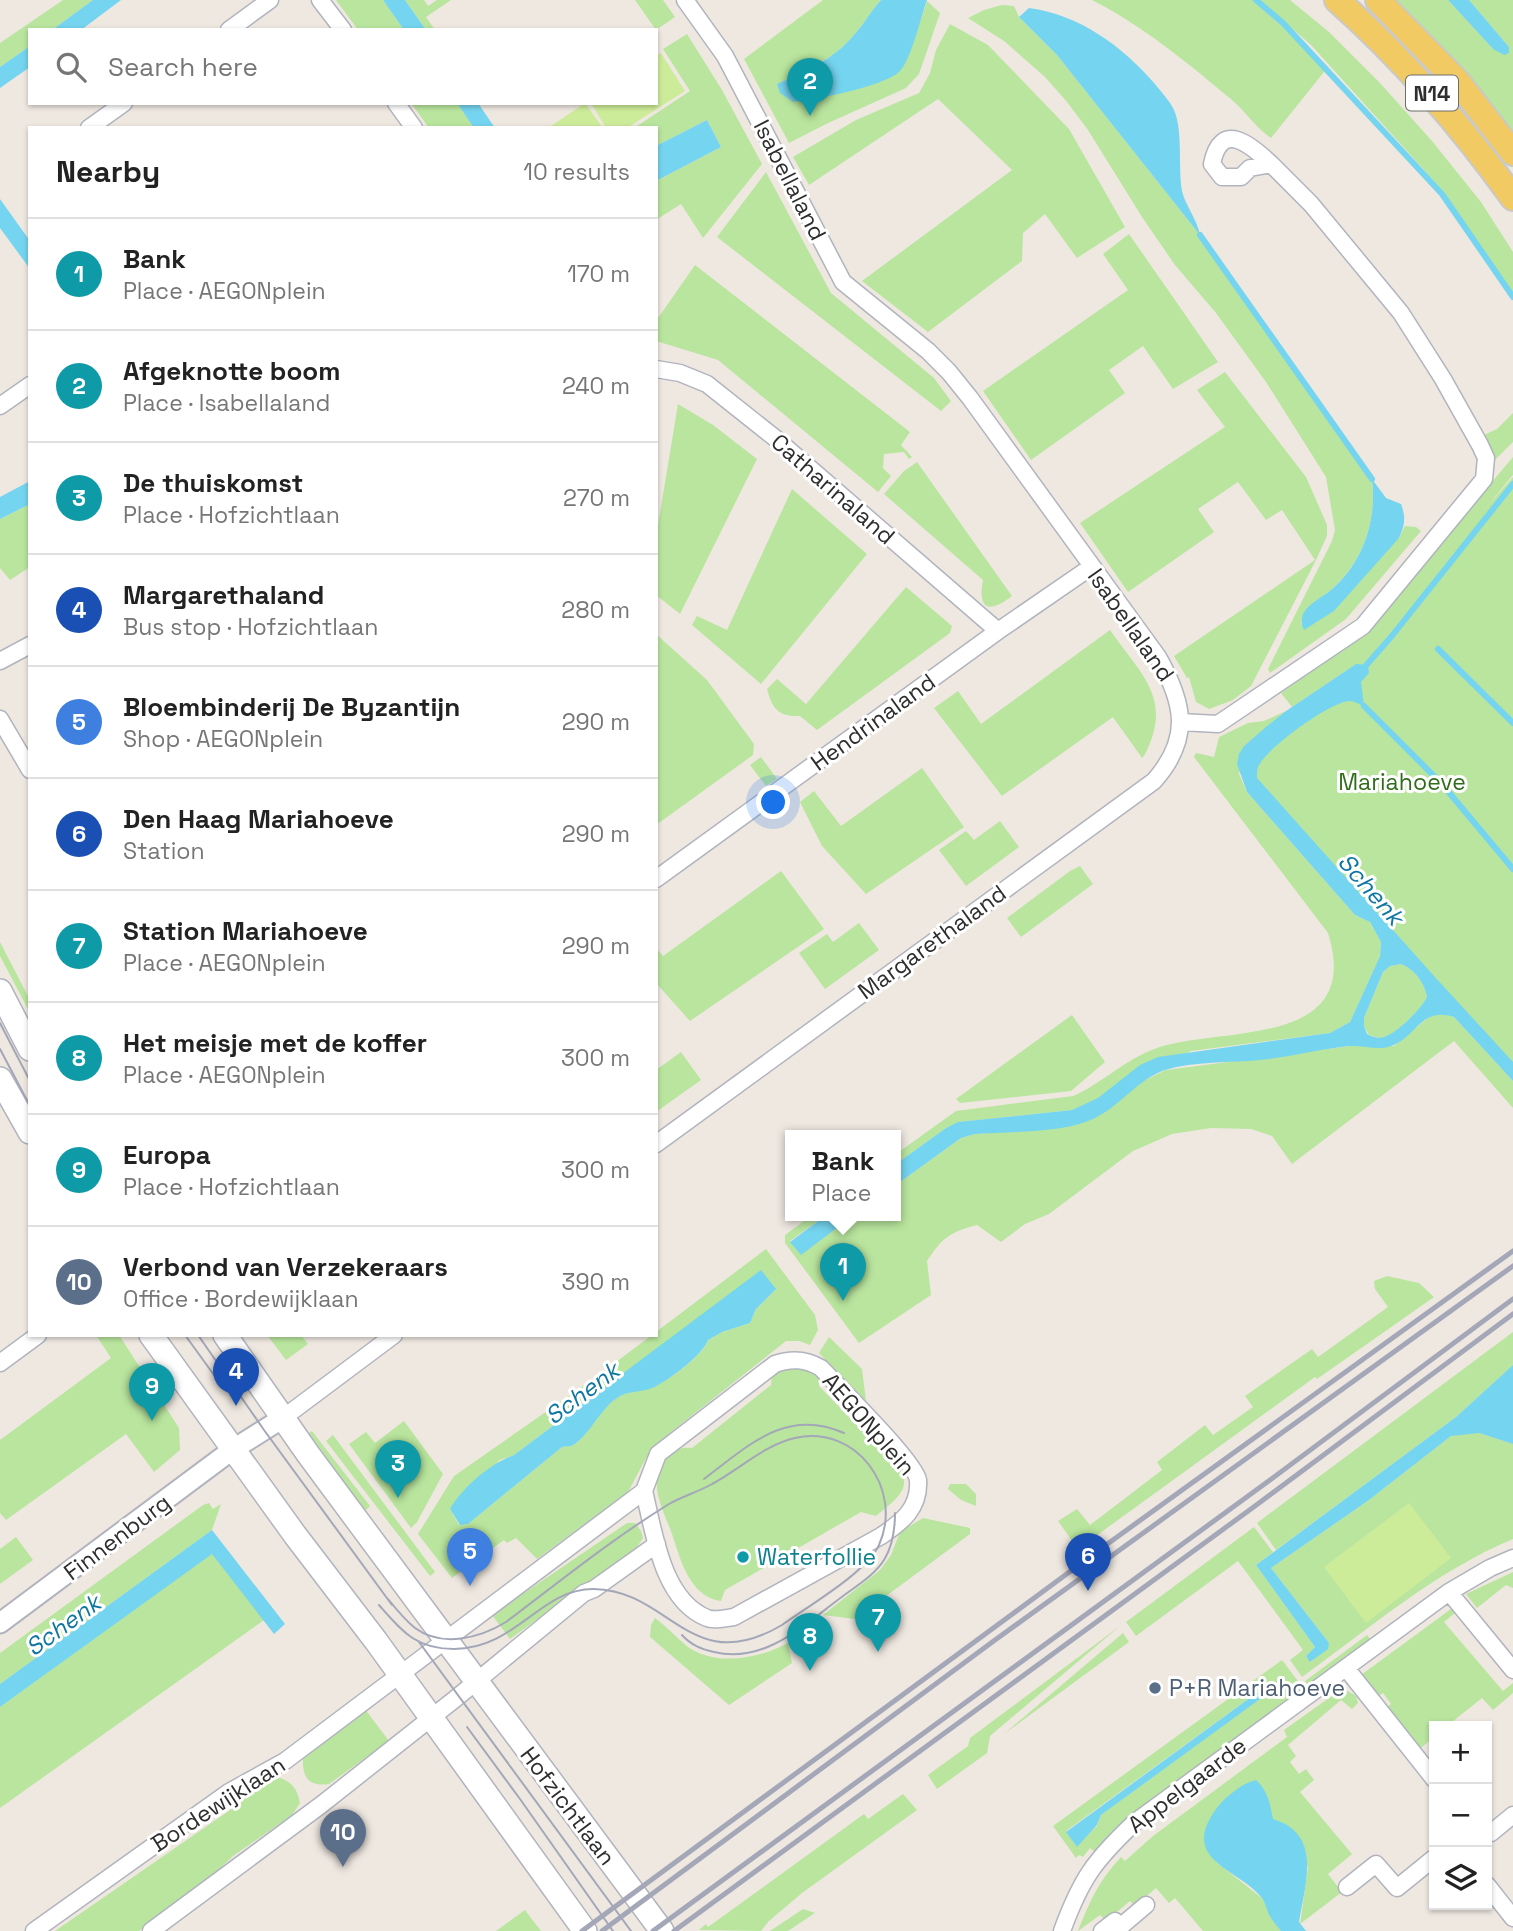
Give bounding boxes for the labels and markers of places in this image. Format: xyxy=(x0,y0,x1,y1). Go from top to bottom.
pin: 2 xyxy=(787,58,833,116)
pin: 1 xyxy=(820,1243,866,1301)
pin: 4 xyxy=(213,1348,259,1406)
pin: 9 xyxy=(129,1363,175,1421)
pin: 3 xyxy=(375,1440,421,1498)
pin: 5 xyxy=(447,1528,493,1586)
pin: 6 xyxy=(1065,1533,1111,1591)
place label: Waterfollie xyxy=(757,1542,876,1572)
marker: Waterfollie xyxy=(735,1549,751,1565)
pin: 7 xyxy=(855,1594,901,1652)
pin: 8 xyxy=(787,1613,833,1671)
place label: P+R Mariahoeve xyxy=(1169,1673,1345,1703)
marker: P+R Mariahoeve xyxy=(1147,1680,1163,1696)
pin: 10 xyxy=(320,1809,366,1867)

